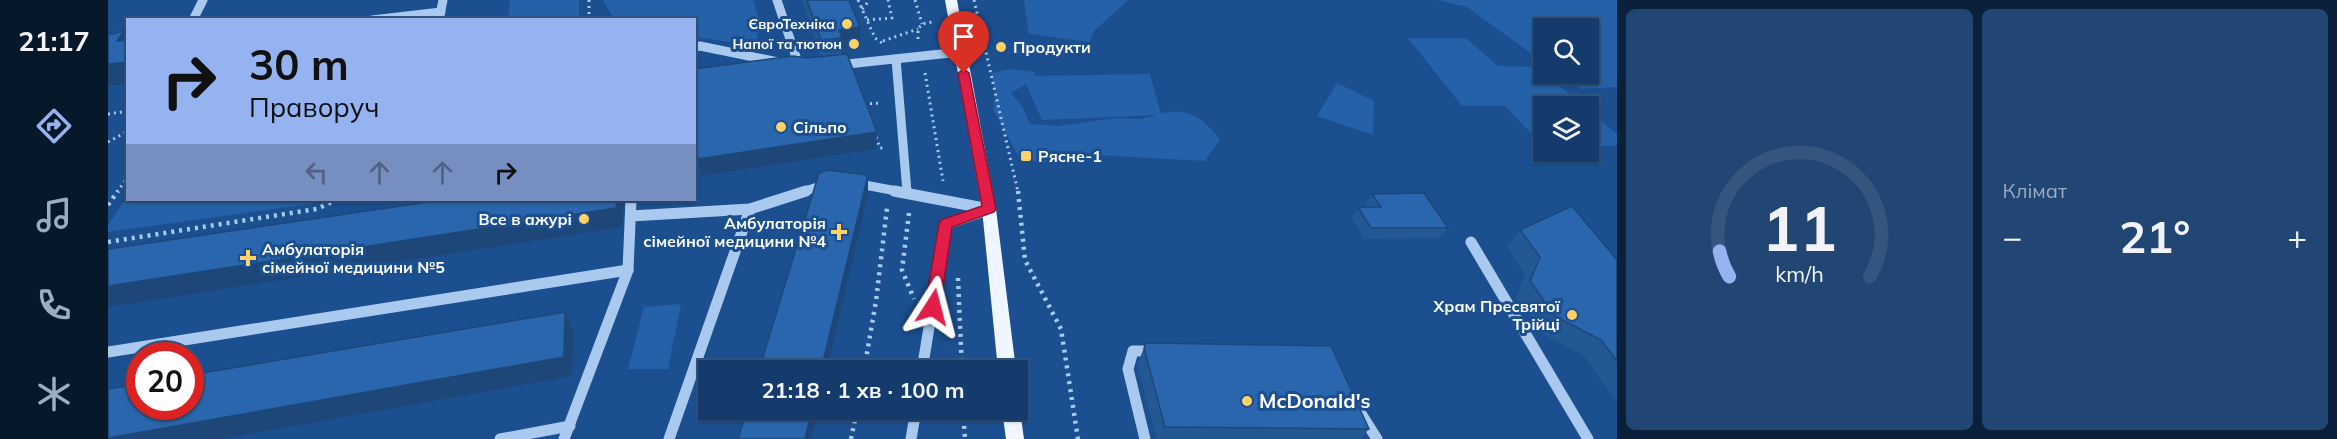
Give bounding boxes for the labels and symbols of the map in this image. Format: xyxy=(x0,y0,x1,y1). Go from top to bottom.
pin xyxy=(938,11,989,73)
place label: ЄвроТехніка xyxy=(748,15,835,33)
marker: ЄвроТехніка xyxy=(840,17,854,31)
place label: Напої та тютюн xyxy=(732,35,842,53)
marker: Напої та тютюн xyxy=(847,37,861,51)
place label: Продукти xyxy=(1013,37,1091,57)
marker: Продукти xyxy=(994,40,1008,54)
place label: Сільпо xyxy=(793,117,847,137)
marker: Сільпо xyxy=(774,120,788,134)
place label: Рясне-1 xyxy=(1038,146,1102,166)
marker: Рясне-1 xyxy=(1019,149,1033,163)
place label: Все в ажурі xyxy=(478,209,572,229)
marker: Все в ажурі xyxy=(577,212,591,226)
place label: Амбулаторія сімейної медицини №4 xyxy=(643,213,826,251)
marker: Амбулаторія сімейної медицини №4 xyxy=(830,223,848,241)
place label: Амбулаторія сімейної медицини №5 xyxy=(262,239,445,277)
marker: Амбулаторія сімейної медицини №5 xyxy=(239,249,257,267)
position arrow xyxy=(901,275,965,339)
place label: Храм Пресвятої Трійці xyxy=(1433,296,1561,334)
marker: Храм Пресвятої Трійці xyxy=(1565,308,1579,322)
speed limit sign: 20 xyxy=(126,342,204,420)
place label: McDonald's xyxy=(1259,388,1371,413)
marker: McDonald's xyxy=(1240,394,1254,408)

